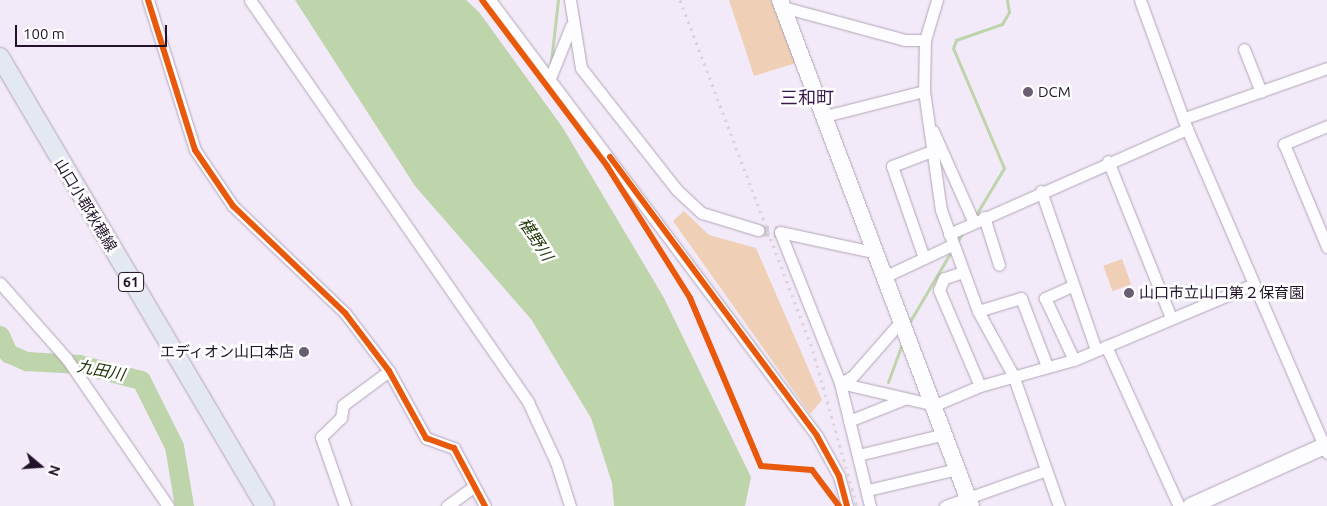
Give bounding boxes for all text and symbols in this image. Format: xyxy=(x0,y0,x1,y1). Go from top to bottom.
scale bar xyxy=(18,15,170,47)
text: 100 m xyxy=(23,25,65,42)
place label: DCM xyxy=(1038,83,1071,101)
district label: 三和町 xyxy=(780,86,834,108)
marker: DCM xyxy=(1022,86,1034,98)
street label: 山口小郡秋穂線 xyxy=(51,155,121,255)
water label: 椹野川 xyxy=(515,214,557,264)
road number: 61 xyxy=(117,270,145,294)
place label: 山口市立山口第２保育園 xyxy=(1139,284,1304,302)
marker: 山口市立山口第２保育園 xyxy=(1123,287,1135,299)
place label: エディオン山口本店 xyxy=(159,343,294,361)
marker: エディオン山口本店 xyxy=(298,346,310,358)
water label: 九田川 xyxy=(76,356,126,384)
north arrow xyxy=(15,441,65,491)
text: N xyxy=(45,463,63,478)

